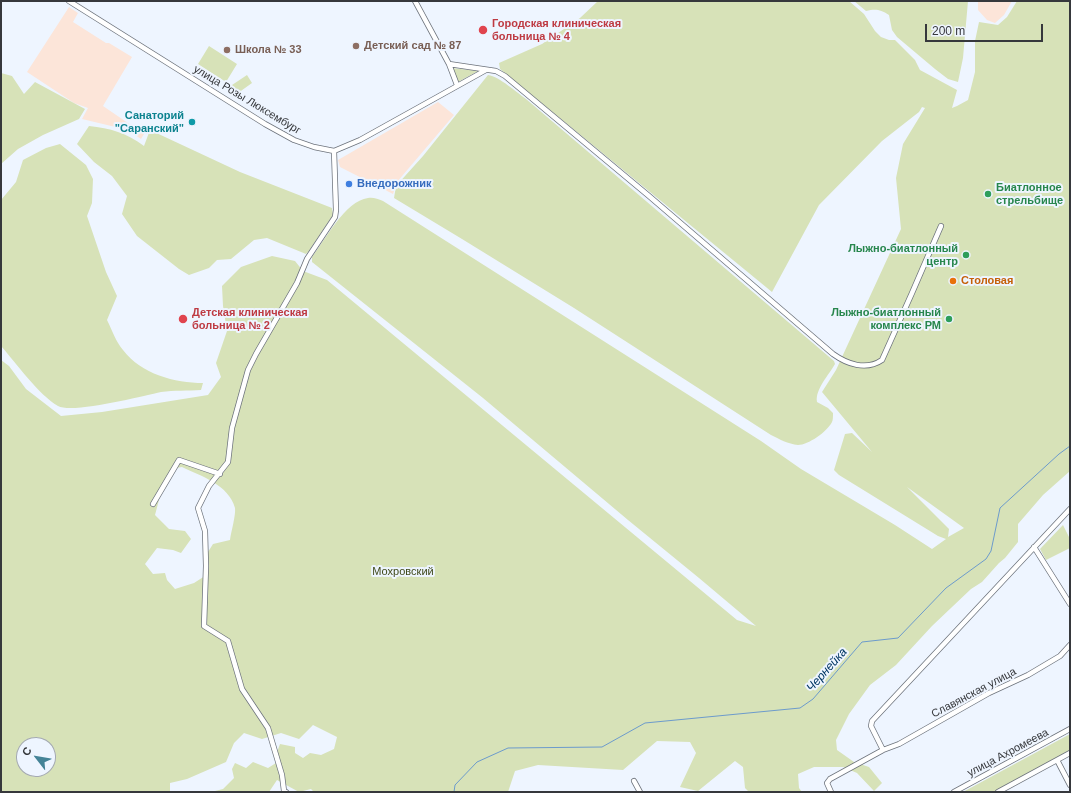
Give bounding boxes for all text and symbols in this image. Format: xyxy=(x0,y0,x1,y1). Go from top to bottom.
scale bar xyxy=(927,16,1045,42)
place label: Городская клиническая больница № 4 xyxy=(492,17,621,43)
marker: Городская клиническая больница № 4 xyxy=(477,24,489,36)
text: 200 m xyxy=(932,24,965,38)
place label: Детский сад № 87 xyxy=(364,39,461,53)
marker: Детский сад № 87 xyxy=(351,41,361,51)
place label: Школа № 33 xyxy=(235,43,302,57)
marker: Школа № 33 xyxy=(222,45,232,55)
street label: улица Розы Люксембург xyxy=(191,63,303,137)
place label: Санаторий "Саранский" xyxy=(115,109,184,135)
marker: Санаторий "Саранский" xyxy=(187,117,197,127)
place label: Внедорожник xyxy=(357,177,431,191)
marker: Внедорожник xyxy=(344,179,354,189)
place label: Биатлонное стрельбище xyxy=(996,181,1063,207)
marker: Биатлонное стрельбище xyxy=(983,189,993,199)
place label: Лыжно-биатлонный центр xyxy=(848,242,958,268)
marker: Лыжно-биатлонный центр xyxy=(961,250,971,260)
place label: Столовая xyxy=(961,274,1013,288)
marker: Столовая xyxy=(948,276,958,286)
place label: Детская клиническая больница № 2 xyxy=(192,306,308,332)
place label: Лыжно-биатлонный комплекс РМ xyxy=(831,306,941,332)
marker: Детская клиническая больница № 2 xyxy=(177,313,189,325)
marker: Лыжно-биатлонный комплекс РМ xyxy=(944,314,954,324)
park label: Мохровский xyxy=(372,565,434,579)
water label: Чернейка xyxy=(804,645,850,695)
street label: Славянская улица xyxy=(929,665,1019,721)
street label: улица Ахромеева xyxy=(965,726,1051,780)
north arrow xyxy=(16,737,56,777)
text: С xyxy=(19,745,34,758)

